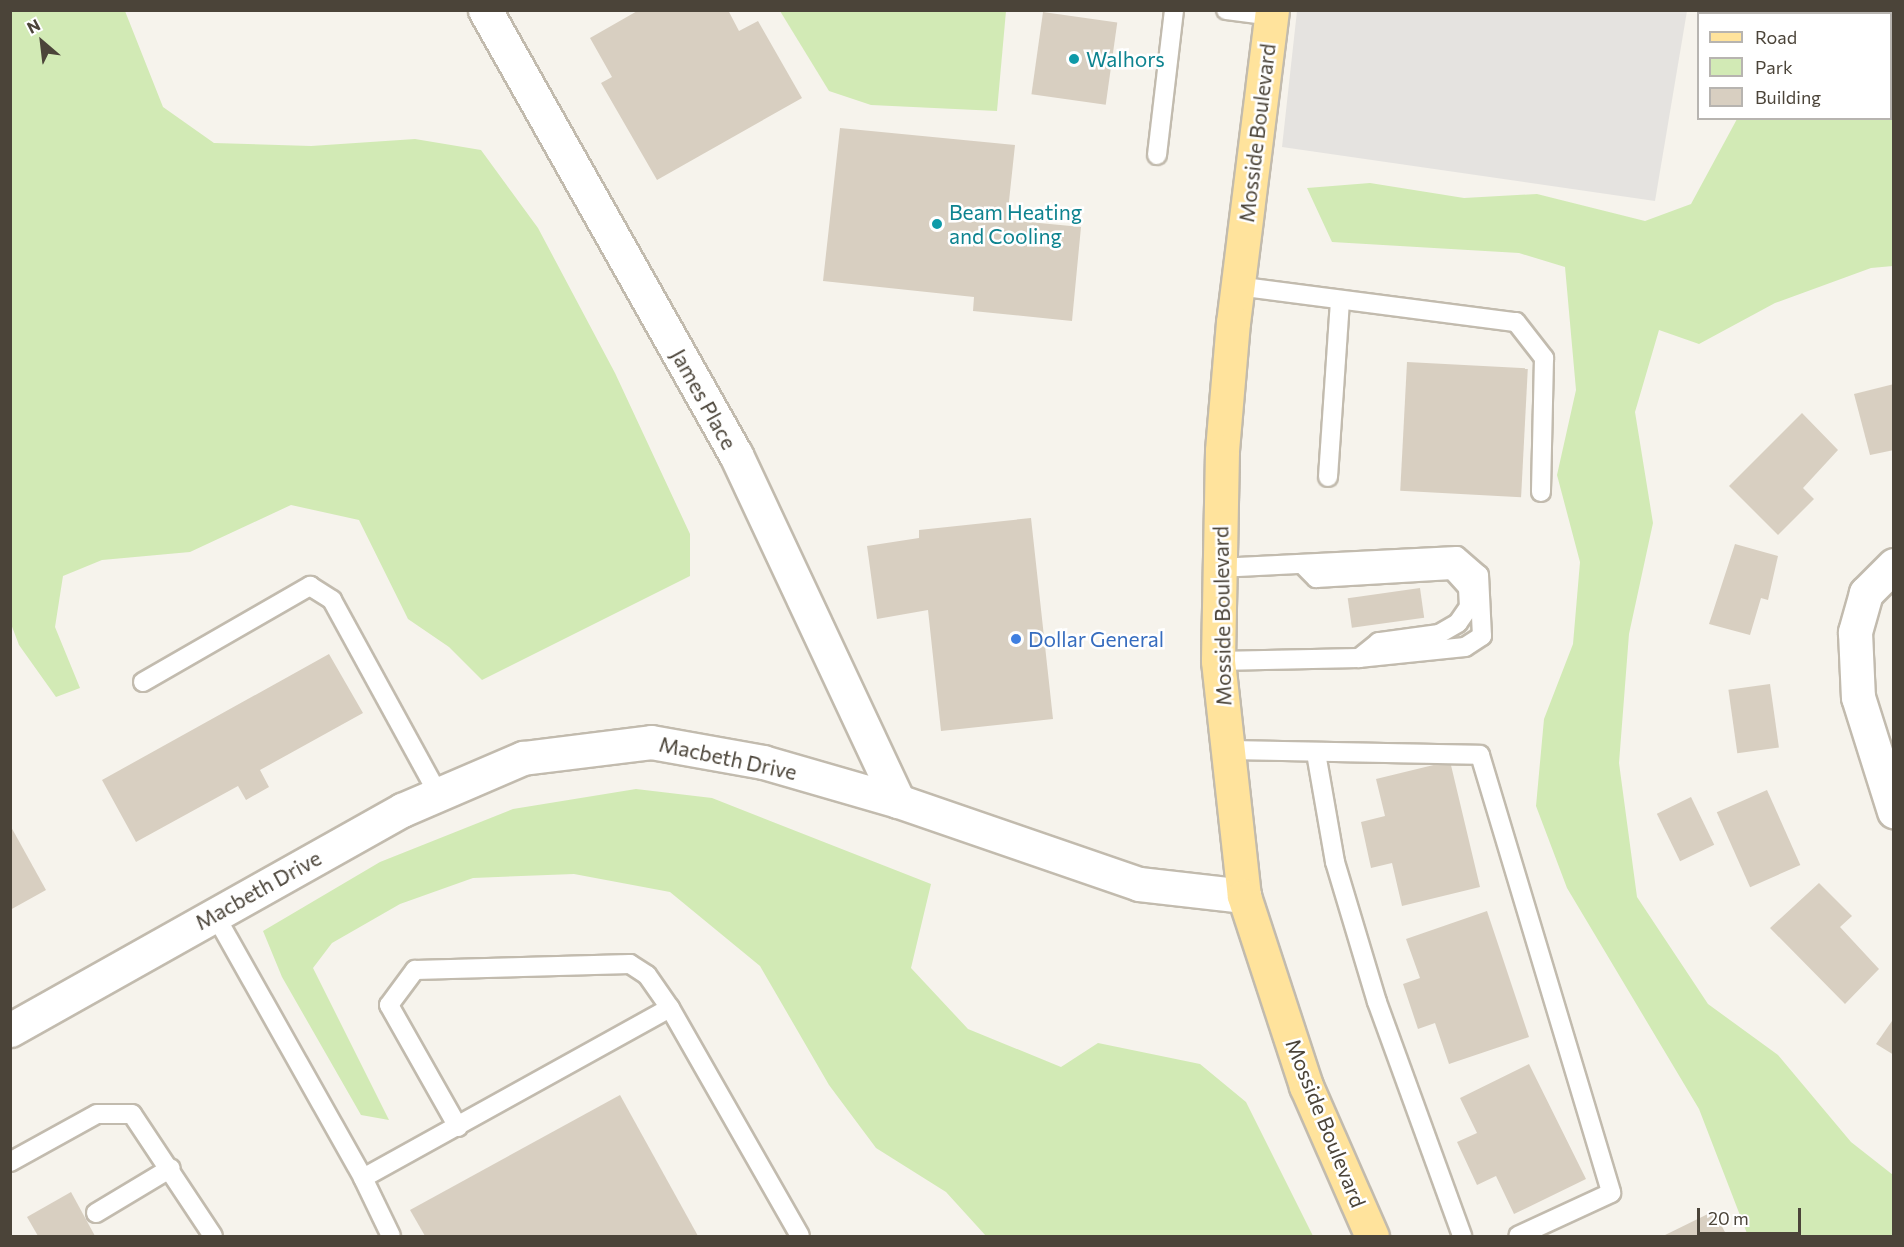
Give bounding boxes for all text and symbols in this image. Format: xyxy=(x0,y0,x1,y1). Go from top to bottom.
north arrow xyxy=(12,12,72,72)
legend xyxy=(1697,12,1892,120)
text: N xyxy=(24,14,43,37)
text: Road xyxy=(1755,26,1797,48)
street label: Mosside Boulevard xyxy=(1234,42,1280,224)
place label: Walhors xyxy=(1086,46,1165,72)
marker: Walhors xyxy=(1067,52,1081,66)
text: Park xyxy=(1755,56,1793,78)
text: Building xyxy=(1755,86,1821,108)
place label: Beam Heating and Cooling xyxy=(949,199,1082,249)
marker: Beam Heating and Cooling xyxy=(930,217,944,231)
street label: James Place xyxy=(666,344,742,454)
street label: Mosside Boulevard xyxy=(1208,526,1236,706)
place label: Dollar General xyxy=(1028,626,1164,652)
marker: Dollar General xyxy=(1009,632,1023,646)
street label: Macbeth Drive xyxy=(657,731,799,785)
street label: Macbeth Drive xyxy=(191,845,325,935)
street label: Mosside Boulevard xyxy=(1281,1035,1371,1211)
scale bar xyxy=(1700,1196,1804,1234)
text: 20 m xyxy=(1708,1207,1749,1229)

